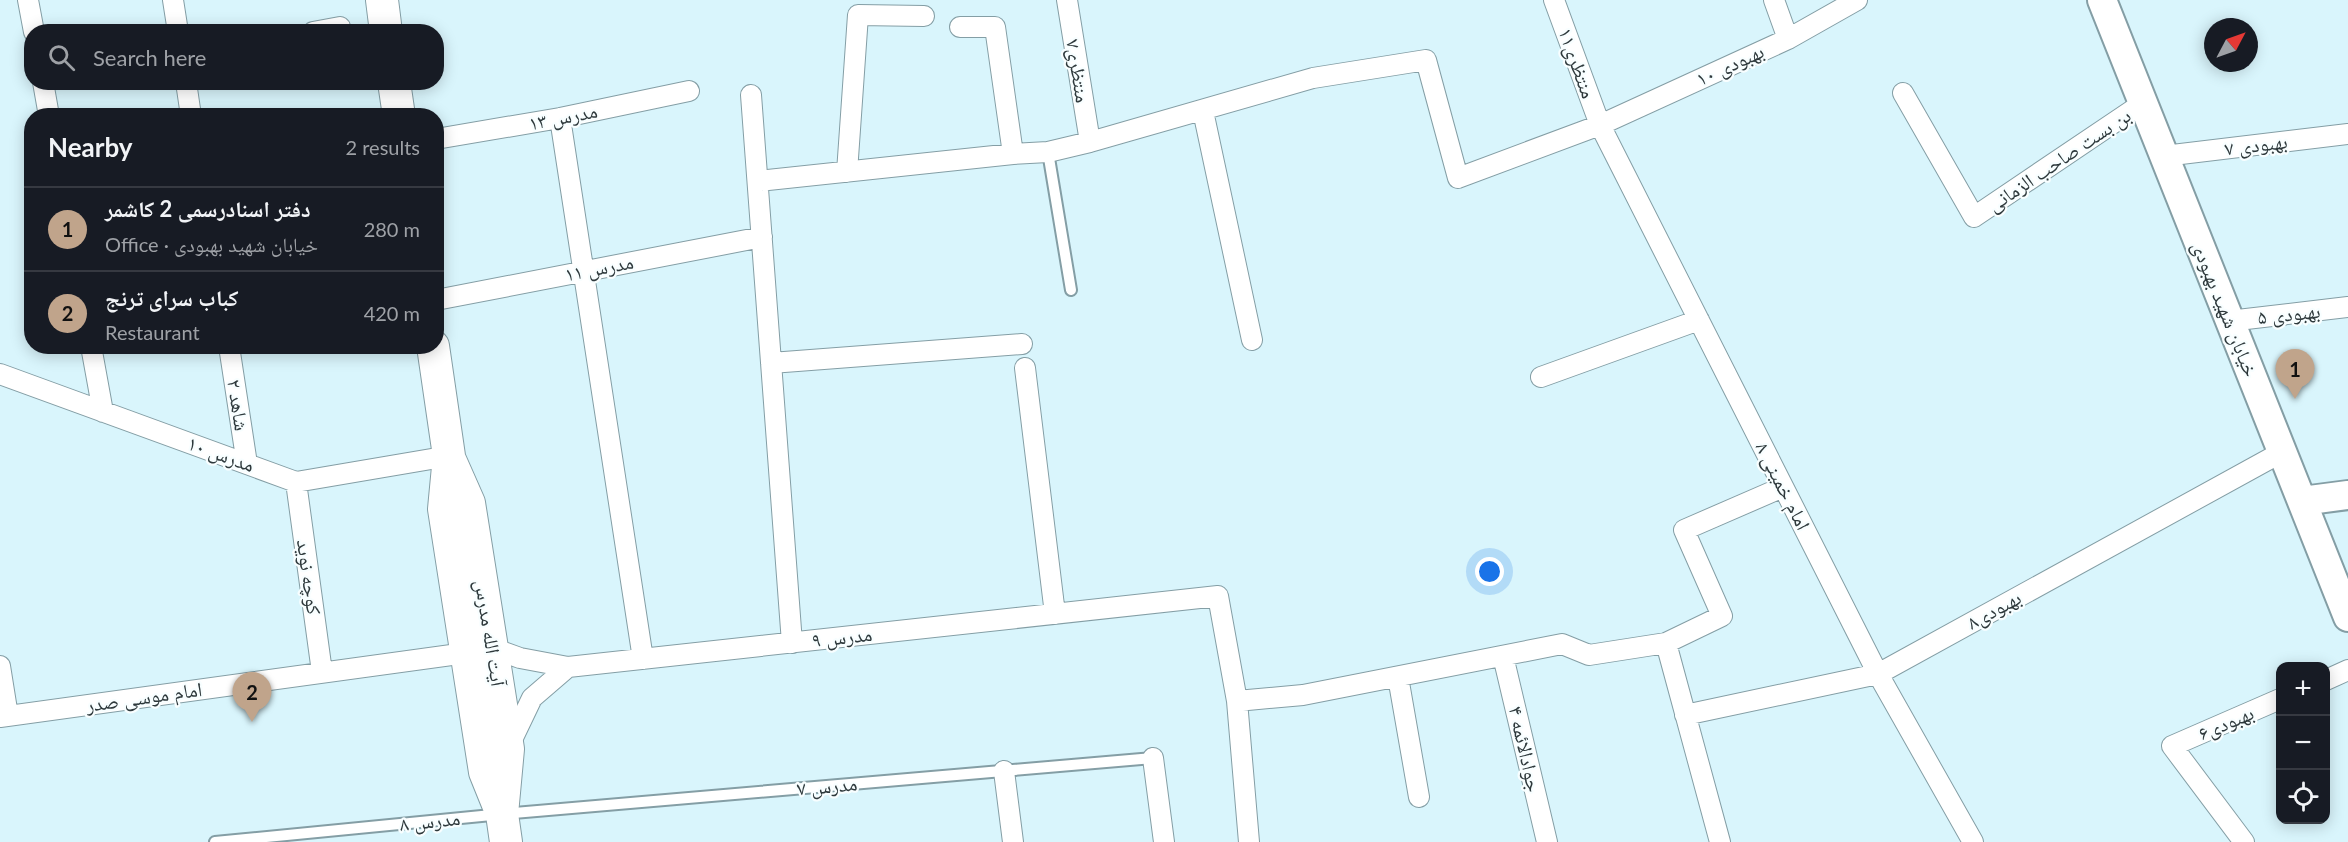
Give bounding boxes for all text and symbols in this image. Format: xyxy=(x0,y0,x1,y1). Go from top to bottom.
north arrow xyxy=(2204,18,2258,72)
search box xyxy=(24,24,444,90)
street label: منتظری۱۱ xyxy=(1553,24,1602,101)
street label: منتظری۷ xyxy=(1061,37,1096,105)
street label: بهبودی ۱۰ xyxy=(1692,38,1768,91)
icon: search xyxy=(45,41,78,74)
text: Search here xyxy=(93,44,206,71)
street label: مدرس ۱۳ xyxy=(526,98,599,135)
street label: بن بست صاحب الزمانی xyxy=(1982,102,2135,217)
street label: بهبودی ۷ xyxy=(2223,128,2289,161)
text: Nearby xyxy=(48,131,133,163)
text: 2 results xyxy=(345,135,420,159)
text: دفتر اسنادرسمی 2 کاشمر xyxy=(105,195,311,222)
text: 1 xyxy=(62,217,73,241)
text: 280 m xyxy=(364,217,420,241)
text: Office · خیابان شهید بهبودی xyxy=(105,232,318,256)
street label: خیابان شهید بهبودی xyxy=(2187,237,2264,380)
street label: مدرس ۱۱ xyxy=(562,249,635,286)
text: کباب سرای ترنج xyxy=(105,284,238,311)
street label: بهبودی ۵ xyxy=(2256,298,2322,329)
text: 2 xyxy=(62,301,73,325)
text: 420 m xyxy=(364,301,420,325)
text: Restaurant xyxy=(105,320,200,344)
pin: 1 xyxy=(2276,350,2314,399)
street label: شاهد ۲ xyxy=(223,377,255,432)
street label: مدرس ۱۰ xyxy=(184,430,258,477)
street label: امام خمینی ۸ xyxy=(1749,437,1816,535)
street label: کوچه نوید xyxy=(292,538,327,616)
your location xyxy=(1475,557,1504,586)
street label: آیت الله مدرس xyxy=(470,578,511,689)
street label: بهبودی۸ xyxy=(1962,585,2025,635)
street label: مدرس ۹ xyxy=(810,621,873,652)
map controls xyxy=(2276,662,2330,824)
button: + xyxy=(2276,662,2330,716)
pin: 2 xyxy=(232,672,272,722)
street label: امام موسی صدر xyxy=(83,676,204,719)
street label: بهبودی۶ xyxy=(2194,700,2257,745)
street label: جوادالائمه ۴ xyxy=(1504,704,1548,794)
button: − xyxy=(2276,716,2330,770)
street label: مدرس ۷ xyxy=(796,770,858,801)
button: locate xyxy=(2276,770,2330,824)
street label: مدرس ۸ xyxy=(398,805,461,836)

